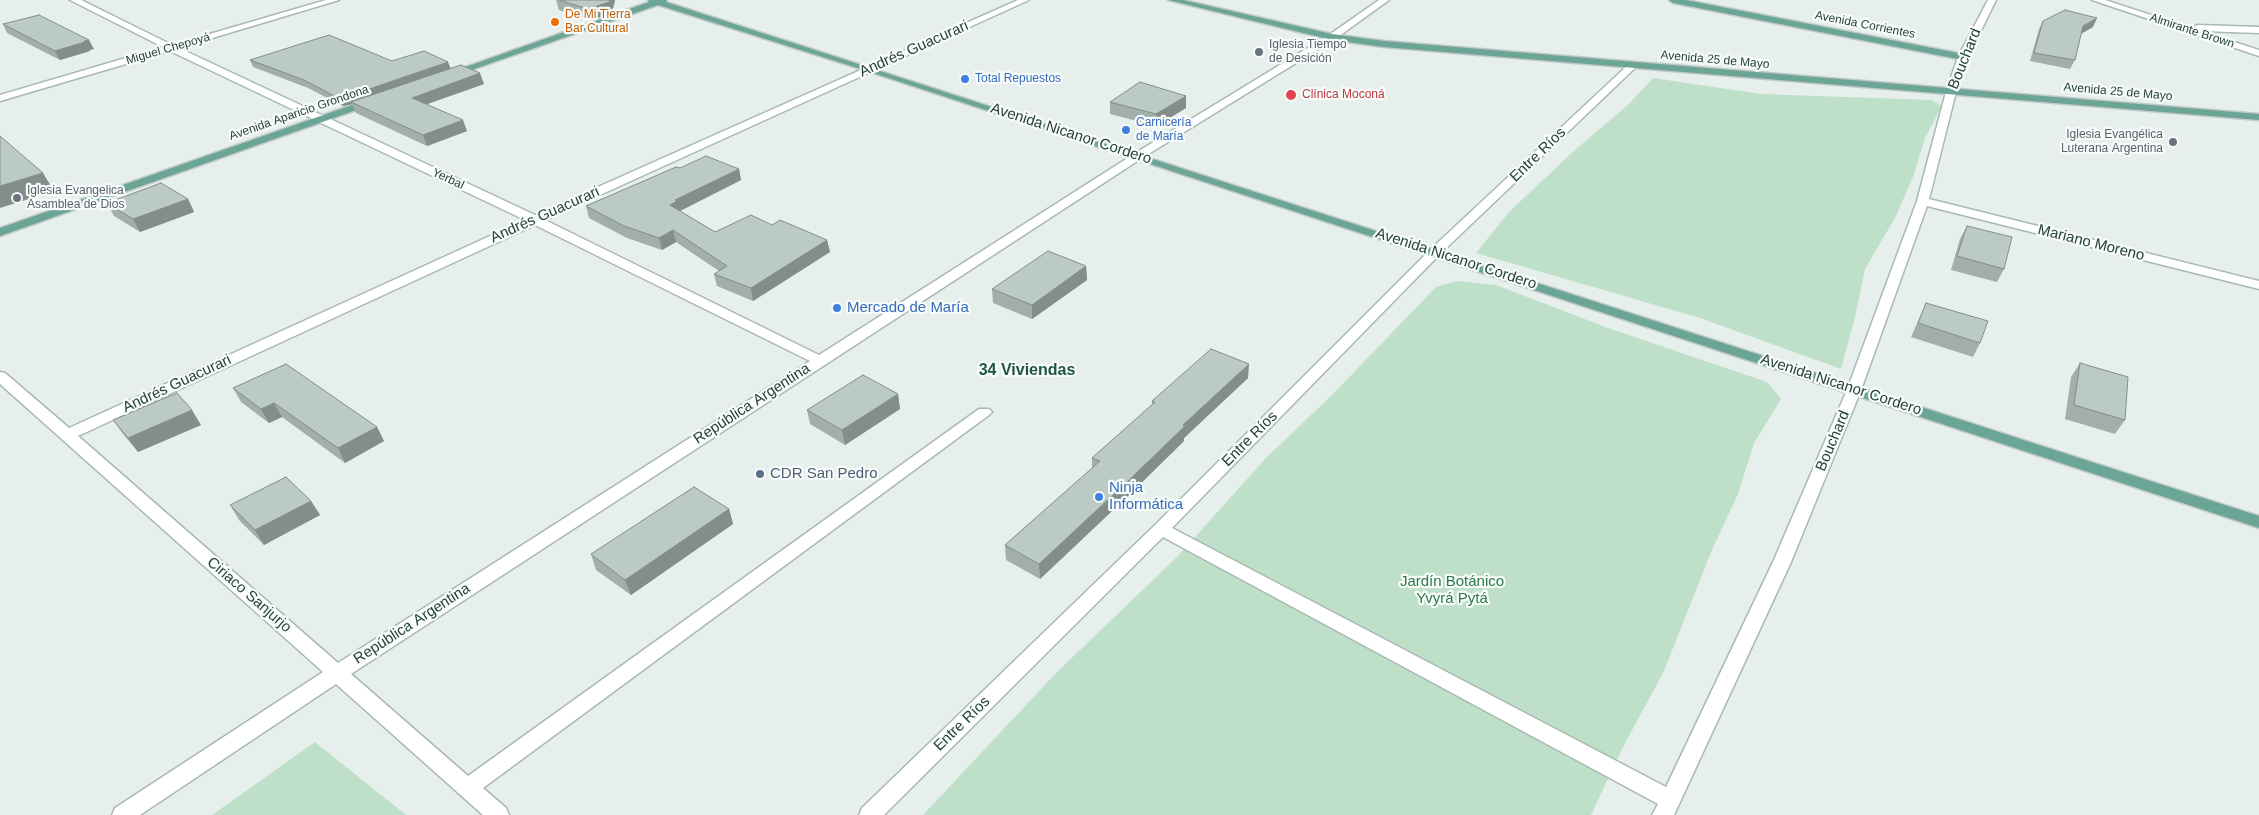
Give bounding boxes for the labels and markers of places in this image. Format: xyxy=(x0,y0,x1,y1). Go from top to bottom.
place label: De Mi Tierra Bar Cultural xyxy=(565,8,631,36)
marker: De Mi Tierra Bar Cultural xyxy=(549,16,561,28)
place label: Iglesia Tiempo de Desición xyxy=(1269,38,1347,66)
marker: Iglesia Tiempo de Desición xyxy=(1253,46,1265,58)
place label: Total Repuestos xyxy=(975,72,1061,86)
marker: Total Repuestos xyxy=(959,73,971,85)
marker: Clínica Moconá xyxy=(1284,88,1298,102)
place label: Clínica Moconá xyxy=(1302,88,1385,102)
place label: Carnicería de María xyxy=(1136,116,1191,144)
marker: Carnicería de María xyxy=(1120,124,1132,136)
place label: Iglesia Evangélica Luterana Argentina xyxy=(2061,128,2163,156)
marker: Iglesia Evangélica Luterana Argentina xyxy=(2167,136,2179,148)
place label: Iglesia Evangelica Asamblea de Dios xyxy=(27,184,124,212)
marker: Iglesia Evangelica Asamblea de Dios xyxy=(11,192,23,204)
place label: Mercado de María xyxy=(847,299,969,317)
marker: Mercado de María xyxy=(831,302,843,314)
place label: CDR San Pedro xyxy=(770,465,878,483)
marker: CDR San Pedro xyxy=(754,468,766,480)
place label: Ninja Informática xyxy=(1109,479,1183,514)
marker: Ninja Informática xyxy=(1093,491,1105,503)

